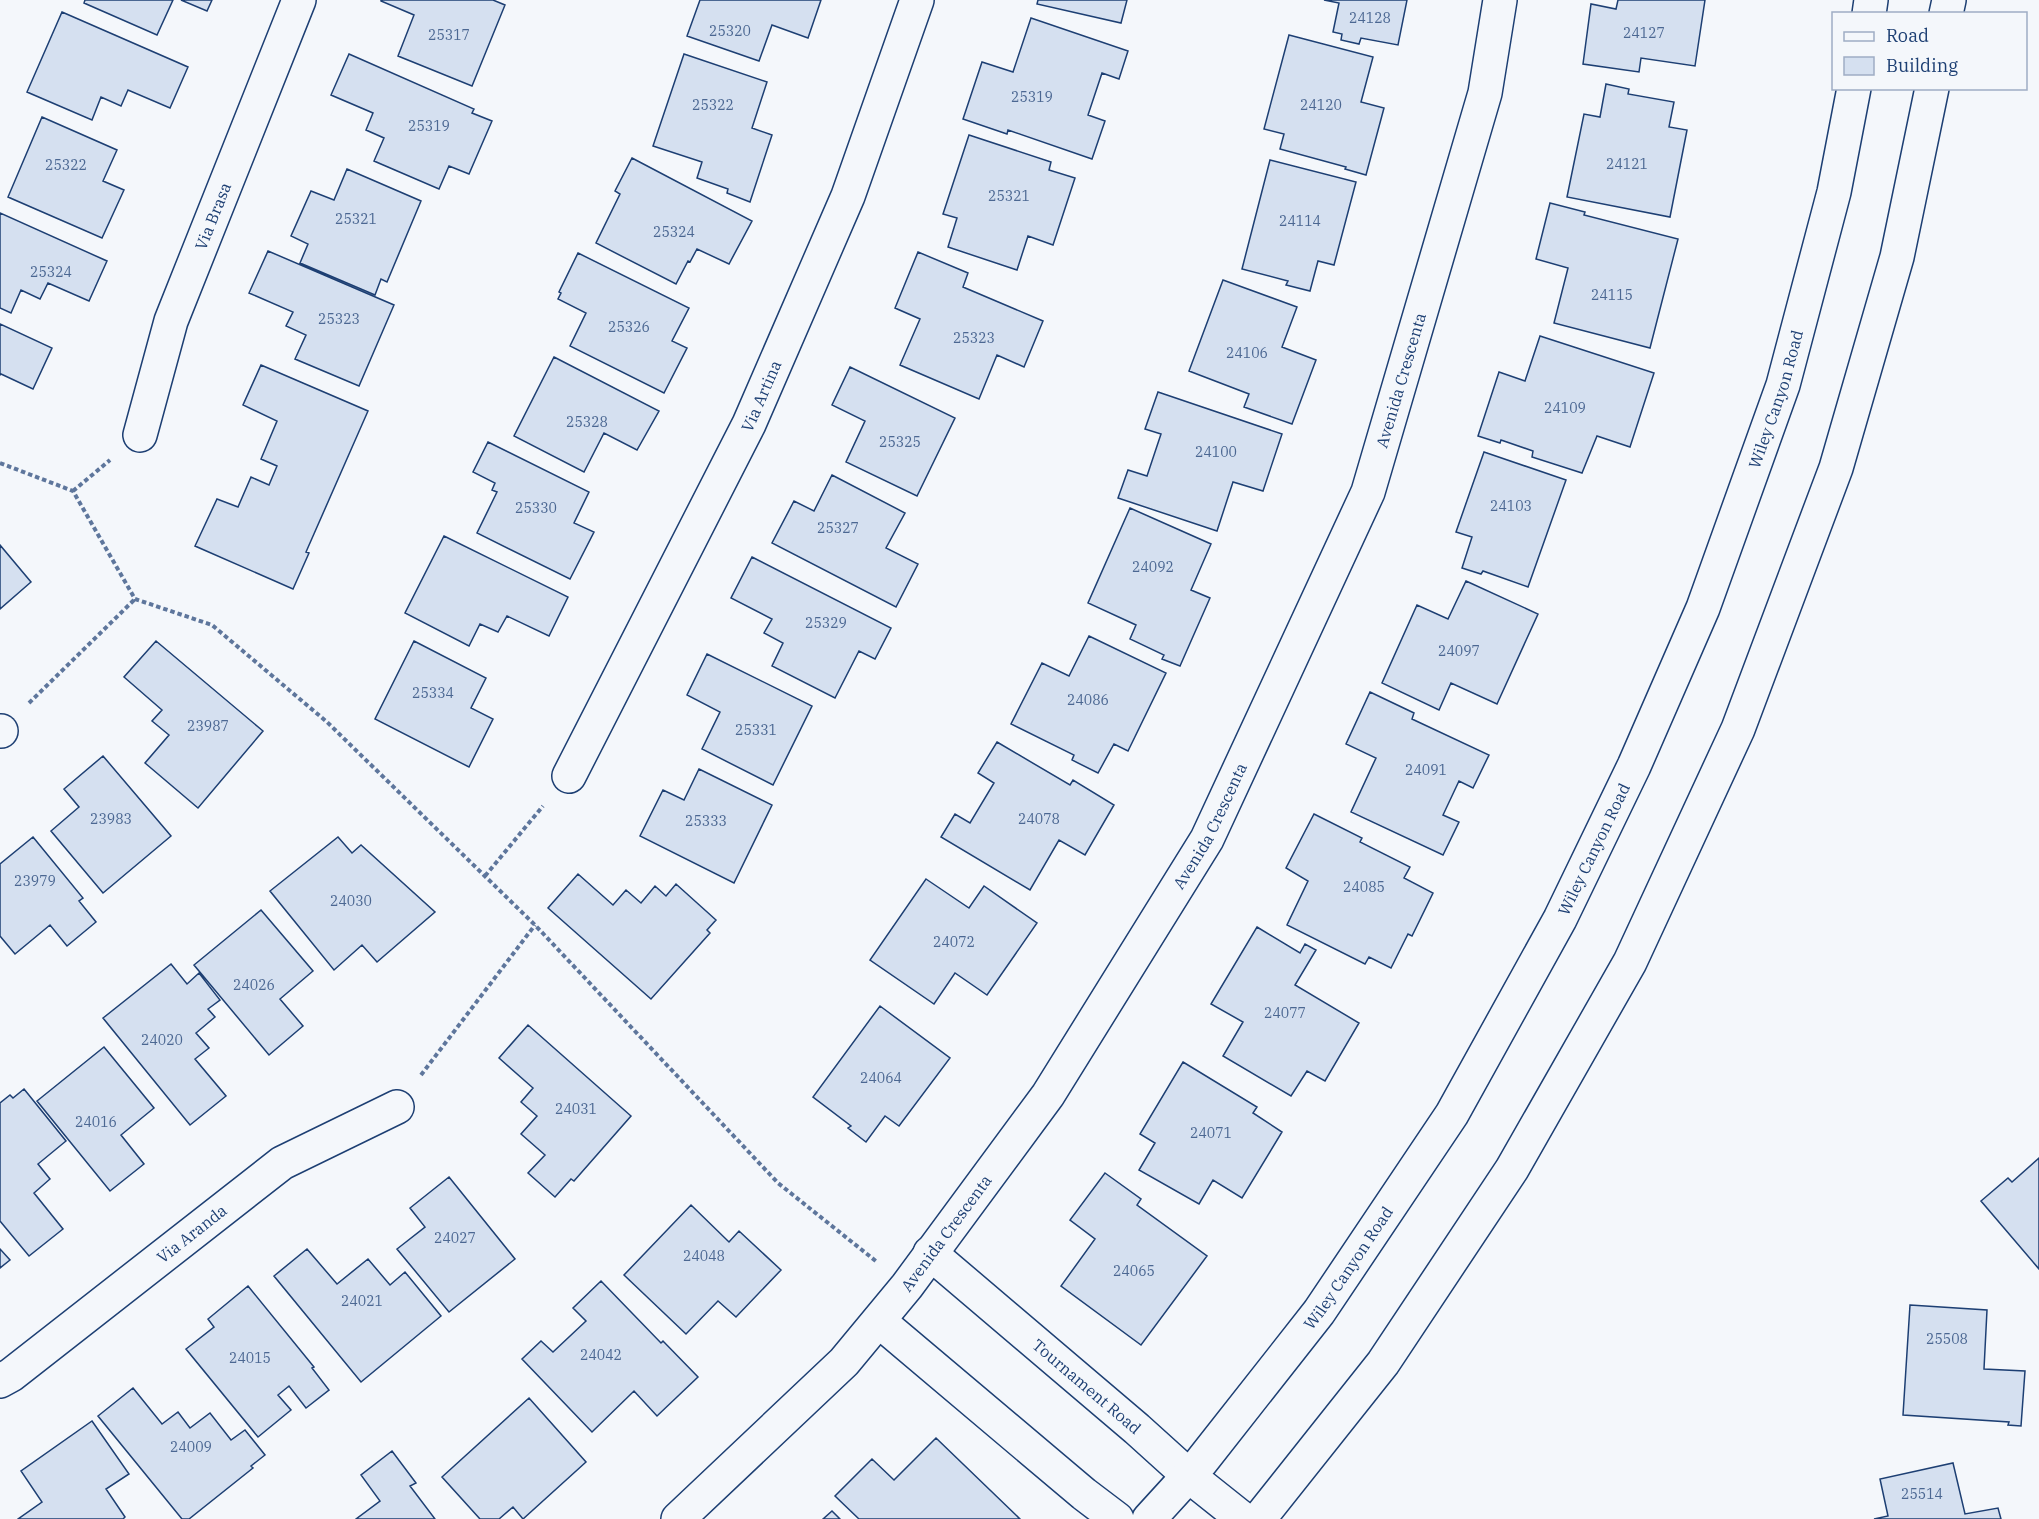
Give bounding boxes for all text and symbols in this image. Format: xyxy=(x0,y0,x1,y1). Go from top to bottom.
house number: 24128 xyxy=(1349,9,1391,27)
legend xyxy=(1832,12,2027,90)
house number: 25320 xyxy=(709,22,751,40)
house number: 24127 xyxy=(1623,24,1665,42)
text: Road xyxy=(1886,24,1929,47)
house number: 25317 xyxy=(428,26,470,44)
text: Building xyxy=(1886,54,1958,77)
house number: 25319 xyxy=(1011,88,1053,106)
house number: 25322 xyxy=(692,96,734,114)
house number: 24120 xyxy=(1300,96,1342,114)
house number: 25319 xyxy=(408,117,450,135)
house number: 24121 xyxy=(1606,155,1648,173)
house number: 25322 xyxy=(45,156,87,174)
street label: Via Brasa xyxy=(190,179,235,253)
house number: 25321 xyxy=(988,187,1030,205)
house number: 25321 xyxy=(335,210,377,228)
house number: 24114 xyxy=(1279,212,1321,230)
house number: 25324 xyxy=(653,223,695,241)
house number: 25324 xyxy=(30,263,72,281)
house number: 24115 xyxy=(1591,286,1633,304)
house number: 25323 xyxy=(318,310,360,328)
street label: Avenida Crescenta xyxy=(1371,310,1430,450)
house number: 25326 xyxy=(608,318,650,336)
street label: Wiley Canyon Road xyxy=(1744,328,1807,471)
house number: 25323 xyxy=(953,329,995,347)
house number: 24106 xyxy=(1226,344,1268,362)
street label: Via Artina xyxy=(737,357,786,435)
house number: 24109 xyxy=(1544,399,1586,417)
house number: 25328 xyxy=(566,413,608,431)
house number: 25325 xyxy=(879,433,921,451)
house number: 24100 xyxy=(1195,443,1237,461)
house number: 24103 xyxy=(1490,497,1532,515)
house number: 25330 xyxy=(515,499,557,517)
house number: 25327 xyxy=(817,519,859,537)
house number: 24092 xyxy=(1132,558,1174,576)
house number: 25329 xyxy=(805,614,847,632)
house number: 24097 xyxy=(1438,642,1480,660)
house number: 25334 xyxy=(412,684,454,702)
house number: 24086 xyxy=(1067,691,1109,709)
house number: 23987 xyxy=(187,717,229,735)
house number: 25331 xyxy=(735,721,777,739)
street label: Avenida Crescenta xyxy=(1168,759,1251,893)
house number: 24091 xyxy=(1405,761,1447,779)
street label: Wiley Canyon Road xyxy=(1553,780,1634,919)
house number: 23983 xyxy=(90,810,132,828)
house number: 24078 xyxy=(1018,810,1060,828)
house number: 25333 xyxy=(685,812,727,830)
house number: 23979 xyxy=(14,872,56,890)
house number: 24085 xyxy=(1343,878,1385,896)
house number: 24030 xyxy=(330,892,372,910)
house number: 24072 xyxy=(933,933,975,951)
house number: 24026 xyxy=(233,976,275,994)
house number: 24077 xyxy=(1264,1004,1306,1022)
house number: 24020 xyxy=(141,1031,183,1049)
house number: 24064 xyxy=(860,1069,902,1087)
house number: 24031 xyxy=(555,1100,597,1118)
house number: 24016 xyxy=(75,1113,117,1131)
house number: 24071 xyxy=(1190,1124,1232,1142)
street label: Avenida Crescenta xyxy=(896,1171,996,1295)
street label: Via Aranda xyxy=(153,1200,231,1267)
street label: Wiley Canyon Road xyxy=(1299,1202,1397,1333)
house number: 24027 xyxy=(434,1229,476,1247)
house number: 24048 xyxy=(683,1247,725,1265)
house number: 24065 xyxy=(1113,1262,1155,1280)
house number: 24021 xyxy=(341,1292,383,1310)
house number: 25508 xyxy=(1926,1330,1968,1348)
street label: Tournament Road xyxy=(1029,1335,1146,1438)
house number: 24042 xyxy=(580,1346,622,1364)
house number: 24015 xyxy=(229,1349,271,1367)
house number: 24009 xyxy=(170,1438,212,1456)
house number: 25514 xyxy=(1901,1485,1943,1503)

